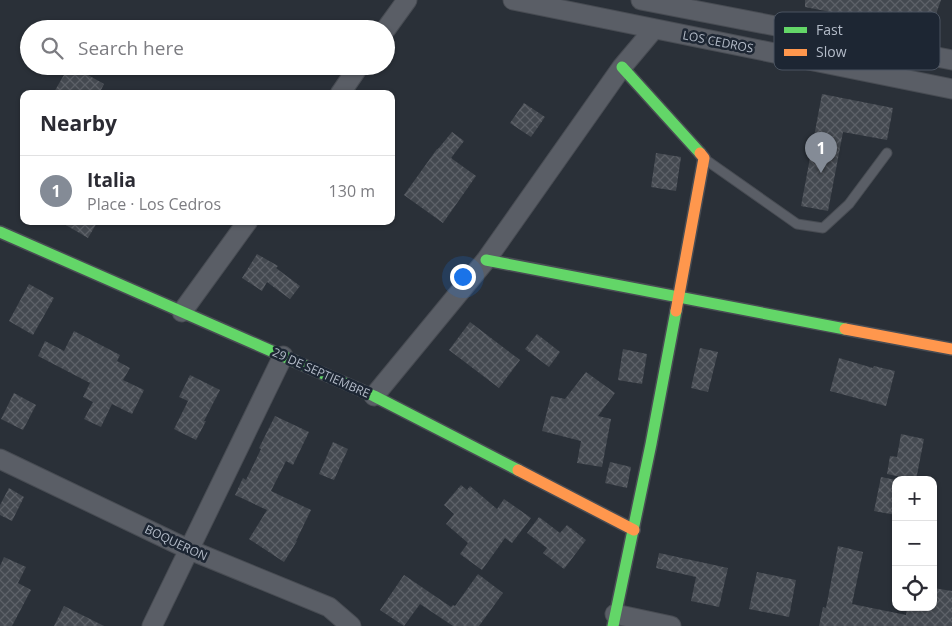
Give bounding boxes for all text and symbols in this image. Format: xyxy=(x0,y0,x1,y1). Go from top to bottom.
legend xyxy=(774,12,940,70)
search box xyxy=(20,20,395,75)
text: Fast xyxy=(816,20,843,39)
street label: LOS CEDROS xyxy=(681,26,755,57)
icon: search xyxy=(38,34,66,62)
text: Search here xyxy=(78,35,184,61)
text: Slow xyxy=(816,42,847,61)
text: Nearby xyxy=(40,109,117,137)
pin: 1 xyxy=(805,132,837,173)
text: Italia xyxy=(87,167,136,193)
text: 1 xyxy=(51,180,61,202)
text: 130 m xyxy=(329,180,375,202)
text: Place · Los Cedros xyxy=(87,193,221,215)
your location xyxy=(450,264,476,290)
street label: 29 DE SEPTIEMBRE xyxy=(270,343,373,402)
map controls xyxy=(892,476,937,611)
button: + xyxy=(892,476,937,521)
street label: BOQUERON xyxy=(142,521,210,565)
button: − xyxy=(892,521,937,566)
button: locate xyxy=(892,566,937,611)

